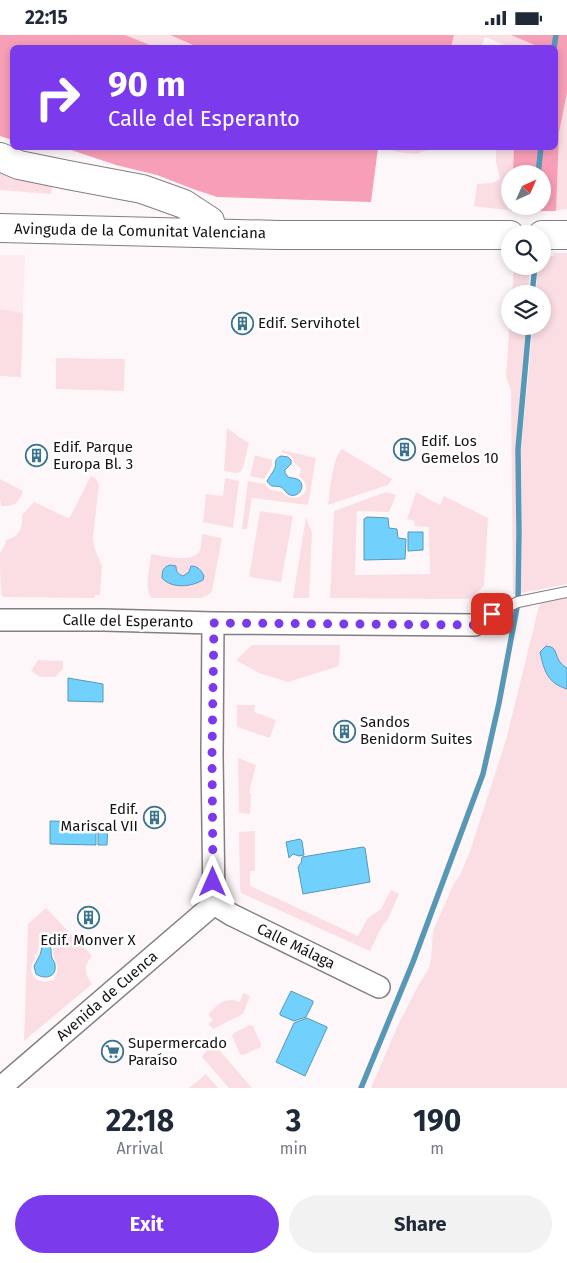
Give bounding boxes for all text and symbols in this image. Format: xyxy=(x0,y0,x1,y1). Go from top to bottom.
text: 22:15 xyxy=(25,6,68,29)
text: 90 m xyxy=(108,63,186,105)
icon: right xyxy=(25,65,90,130)
text: Calle del Esperanto xyxy=(108,105,300,132)
north arrow xyxy=(501,165,551,215)
map controls xyxy=(501,165,551,335)
street label: Avinguda de la Comunitat Valenciana xyxy=(14,220,266,242)
button: search xyxy=(501,225,551,275)
button: layers xyxy=(501,285,551,335)
building icon: Edif. Servihotel xyxy=(230,311,254,335)
place label: Edif. Servihotel xyxy=(258,314,360,332)
place label: Edif. Los Gemelos 10 xyxy=(421,432,499,467)
place label: Edif. Parque Europa Bl. 3 xyxy=(53,438,133,473)
building icon: Edif. Los Gemelos 10 xyxy=(393,438,417,462)
building icon: Edif. Parque Europa Bl. 3 xyxy=(25,444,49,468)
pin xyxy=(471,593,513,635)
icon: arrive xyxy=(478,600,506,628)
street label: Calle del Esperanto xyxy=(62,611,194,631)
place label: Sandos Benidorm Suites xyxy=(360,713,472,748)
building icon: Sandos Benidorm Suites xyxy=(332,719,356,743)
place label: Edif. Mariscal VII xyxy=(61,800,138,835)
building icon: Edif. Mariscal VII xyxy=(142,806,166,830)
position arrow xyxy=(186,855,238,907)
building icon: Edif. Monver X xyxy=(76,905,100,929)
street label: Calle Málaga xyxy=(254,919,338,973)
place label: Edif. Monver X xyxy=(40,931,137,949)
street label: Avenida de Cuenca xyxy=(53,947,161,1045)
place label: Supermercado Paraíso xyxy=(128,1034,227,1069)
supermarket icon: Supermercado Paraíso xyxy=(100,1040,124,1064)
text: 22:18 xyxy=(106,1103,174,1139)
text: 3 xyxy=(286,1103,301,1139)
text: 190 xyxy=(413,1103,461,1139)
text: Arrival xyxy=(116,1139,163,1158)
text: min xyxy=(280,1139,307,1158)
text: m xyxy=(430,1139,444,1158)
button: Exit xyxy=(15,1195,279,1253)
button: Share xyxy=(289,1195,552,1253)

